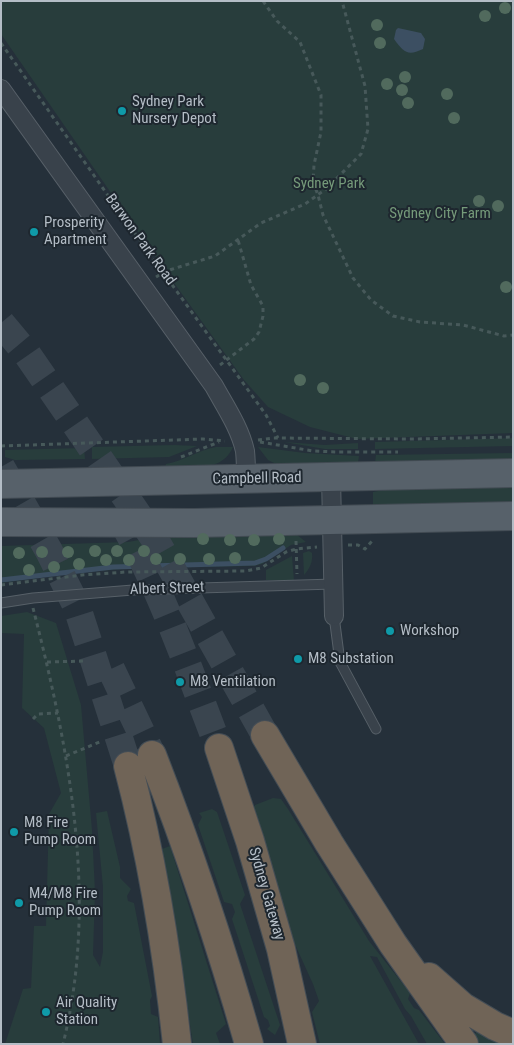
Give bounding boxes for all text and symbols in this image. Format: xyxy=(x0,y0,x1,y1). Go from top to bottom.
place label: Sydney Park Nursery Depot xyxy=(132,93,216,128)
marker: Sydney Park Nursery Depot xyxy=(116,105,128,117)
park label: Sydney Park xyxy=(293,175,365,193)
street label: Barwon Park Road xyxy=(101,191,179,289)
park label: Sydney City Farm xyxy=(389,205,491,223)
place label: Prosperity Apartment xyxy=(44,214,107,249)
marker: Prosperity Apartment xyxy=(28,226,40,238)
street label: Campbell Road xyxy=(212,469,302,489)
street label: Albert Street xyxy=(129,579,205,599)
place label: Workshop xyxy=(400,622,459,640)
marker: Workshop xyxy=(384,625,396,637)
place label: M8 Substation xyxy=(308,650,394,668)
marker: M8 Substation xyxy=(292,653,304,665)
place label: M8 Ventilation xyxy=(190,673,276,691)
marker: M8 Ventilation xyxy=(174,676,186,688)
place label: M8 Fire Pump Room xyxy=(24,814,96,849)
marker: M8 Fire Pump Room xyxy=(8,826,20,838)
street label: Sydney Gateway xyxy=(244,845,288,943)
place label: M4/M8 Fire Pump Room xyxy=(29,885,101,920)
marker: M4/M8 Fire Pump Room xyxy=(13,897,25,909)
place label: Air Quality Station xyxy=(56,994,117,1029)
marker: Air Quality Station xyxy=(40,1006,52,1018)

